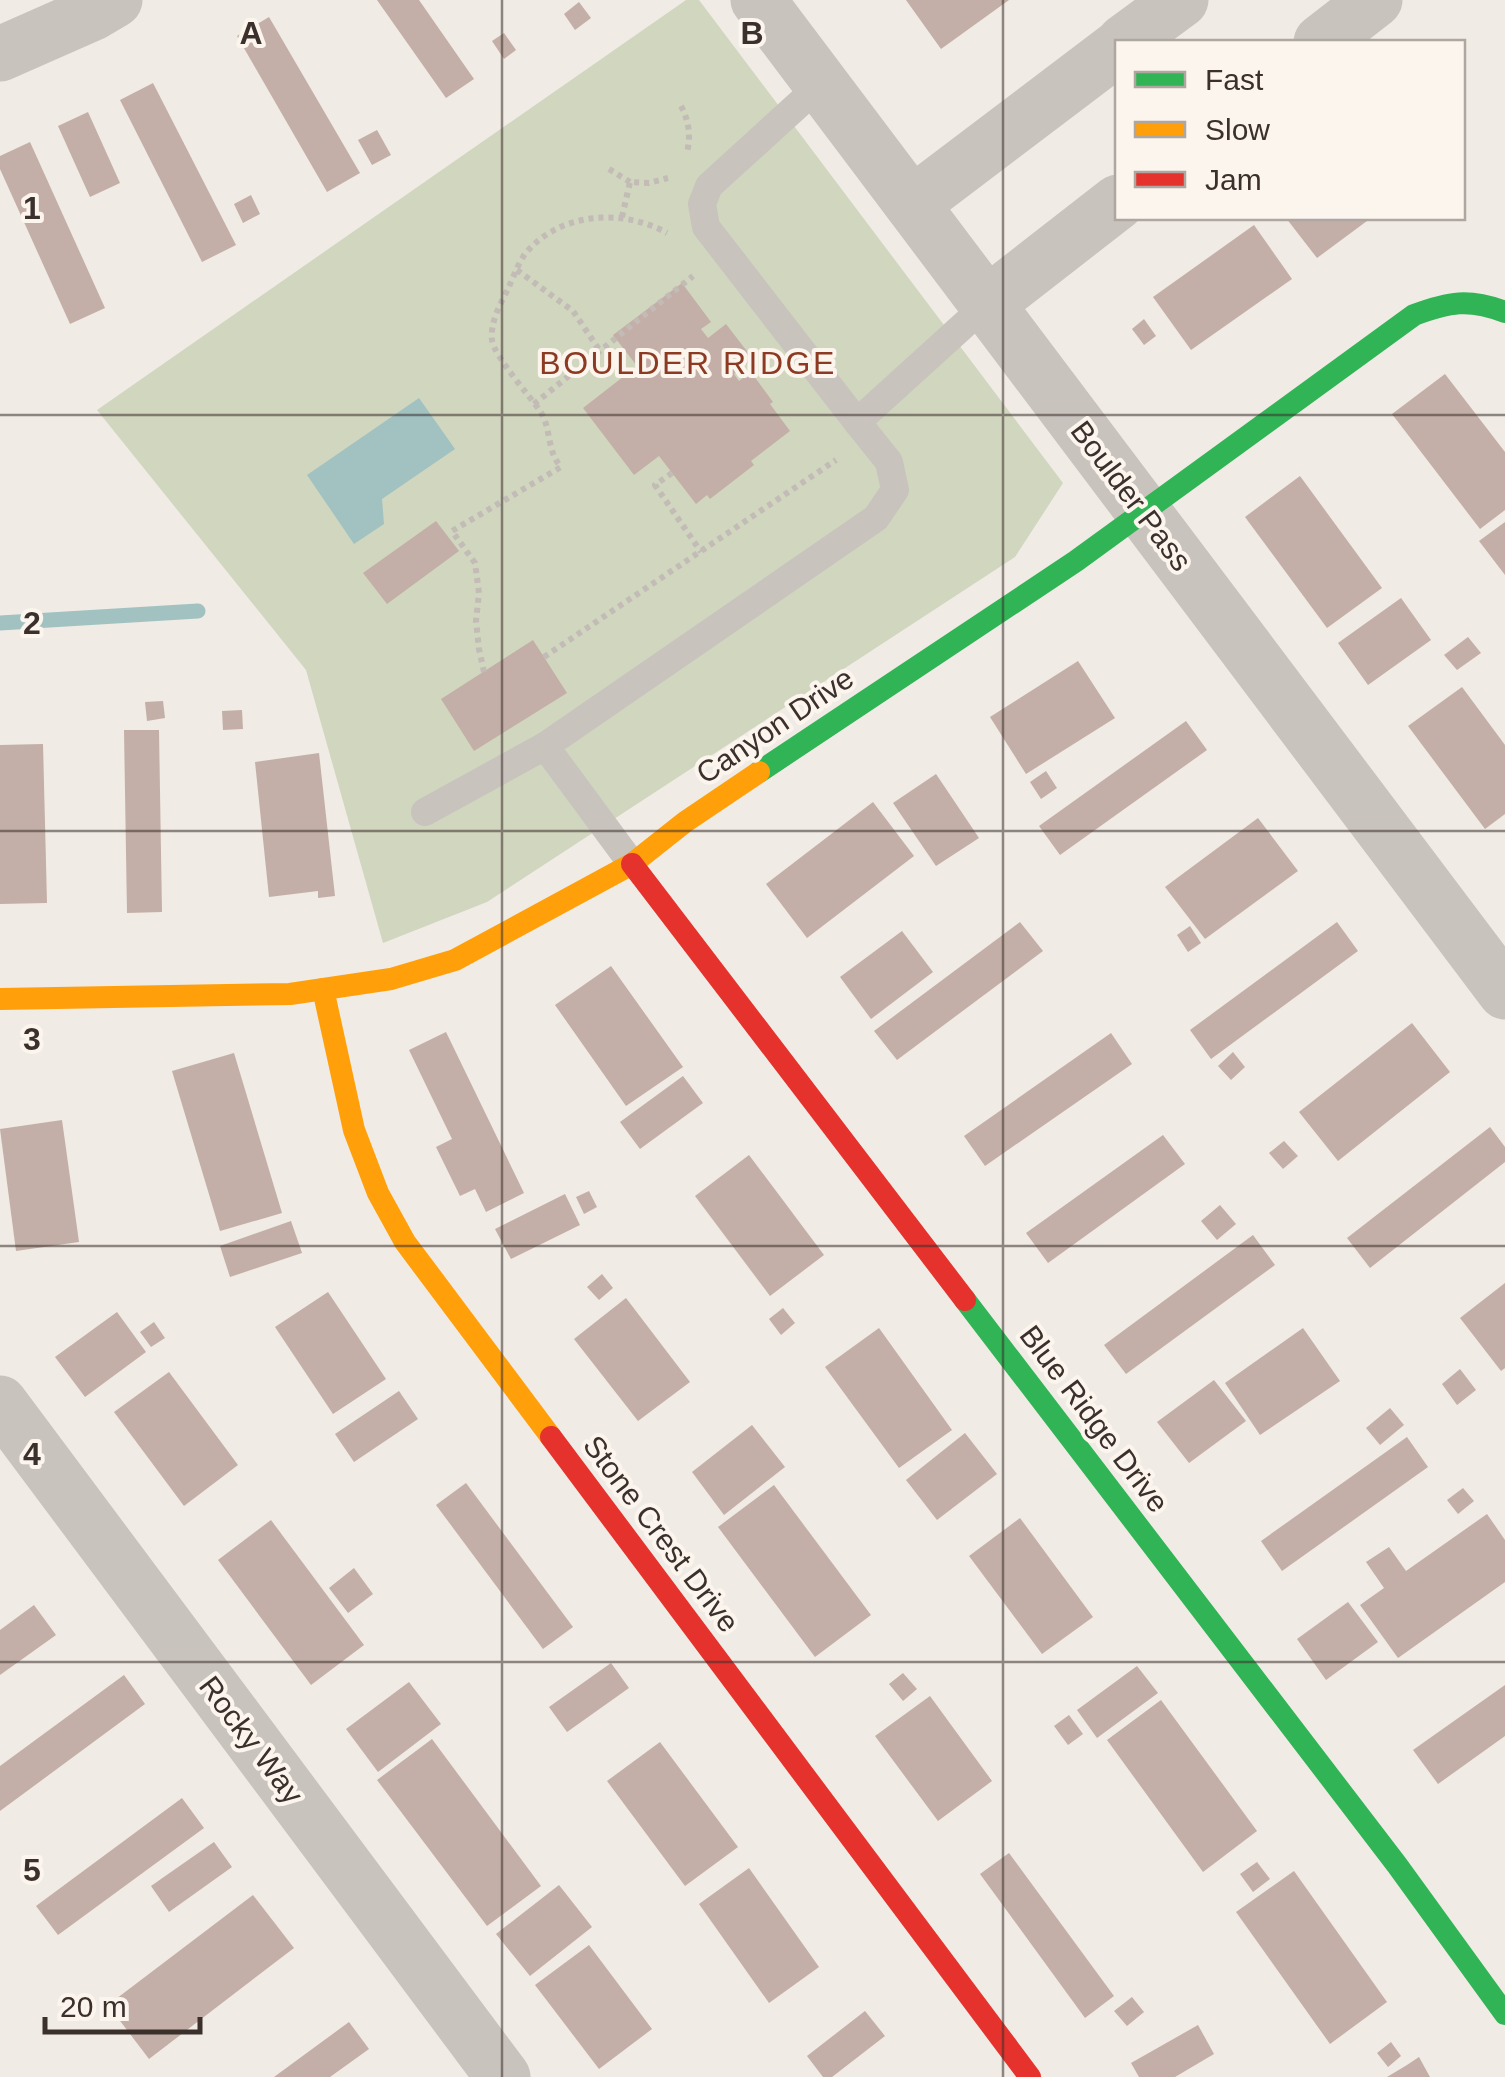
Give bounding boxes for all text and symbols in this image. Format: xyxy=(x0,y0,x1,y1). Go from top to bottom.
text: A xyxy=(239,15,263,51)
text: B xyxy=(740,15,764,51)
legend xyxy=(1115,40,1465,220)
text: Fast xyxy=(1205,63,1264,96)
text: Slow xyxy=(1205,113,1270,146)
text: Jam xyxy=(1205,163,1262,196)
text: 1 xyxy=(23,190,41,226)
district label: BOULDER RIDGE xyxy=(539,345,837,381)
street label: Boulder Pass xyxy=(1065,415,1198,577)
text: 2 xyxy=(23,605,41,641)
street label: Canyon Drive xyxy=(690,661,859,790)
text: 3 xyxy=(23,1021,41,1057)
street label: Blue Ridge Drive xyxy=(1013,1319,1175,1519)
street label: Stone Crest Drive xyxy=(577,1429,746,1638)
text: 4 xyxy=(23,1436,41,1472)
street label: Rocky Way xyxy=(193,1670,310,1810)
text: 5 xyxy=(23,1852,41,1888)
scale bar xyxy=(45,1972,200,2034)
text: 20 m xyxy=(60,1990,127,2023)

